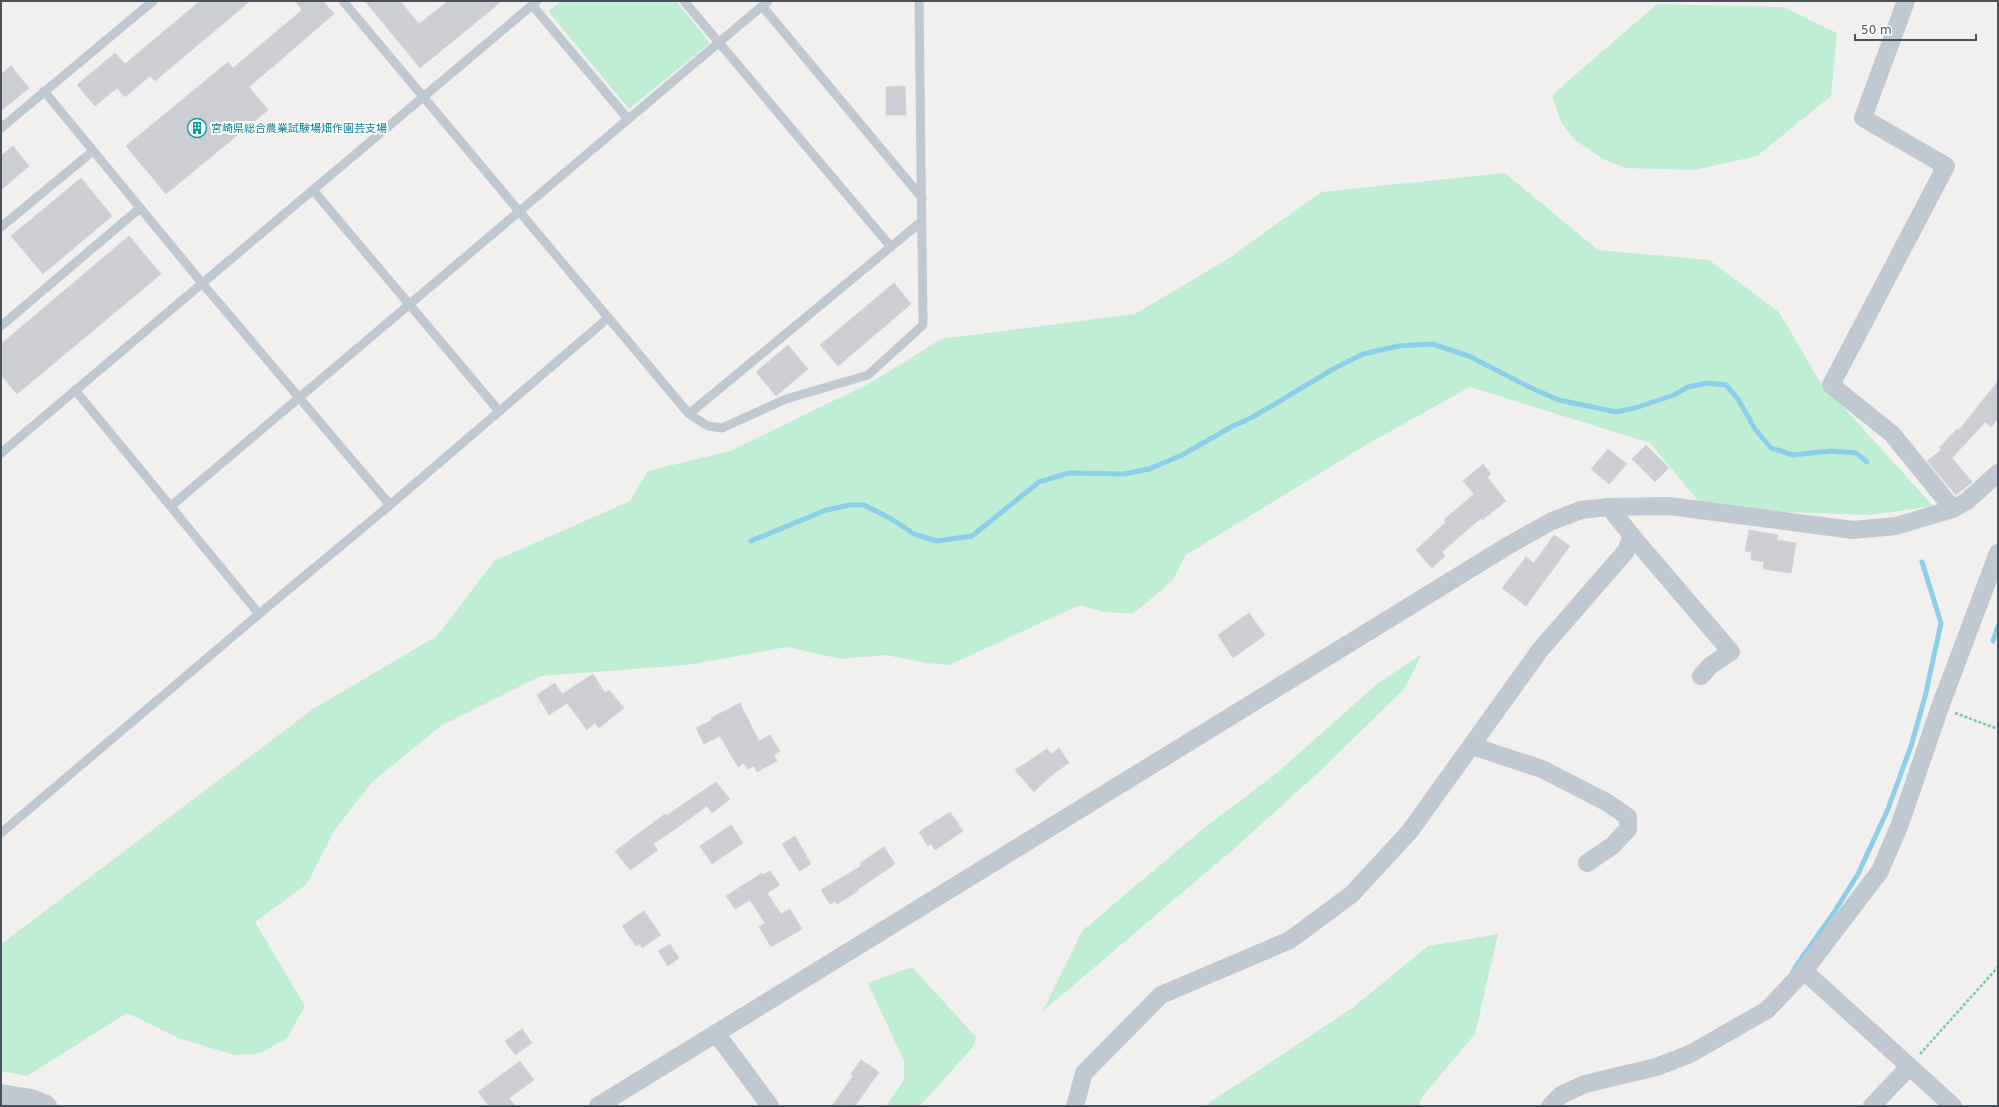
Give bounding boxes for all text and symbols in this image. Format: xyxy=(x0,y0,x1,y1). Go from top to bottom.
scale bar xyxy=(1855,16,1976,42)
text: 50 m xyxy=(1861,23,1892,37)
building icon: 宮崎県総合農業試験場畑作園芸支場 xyxy=(186,117,208,139)
place label: 宮崎県総合農業試験場畑作園芸支場 xyxy=(211,122,387,135)

